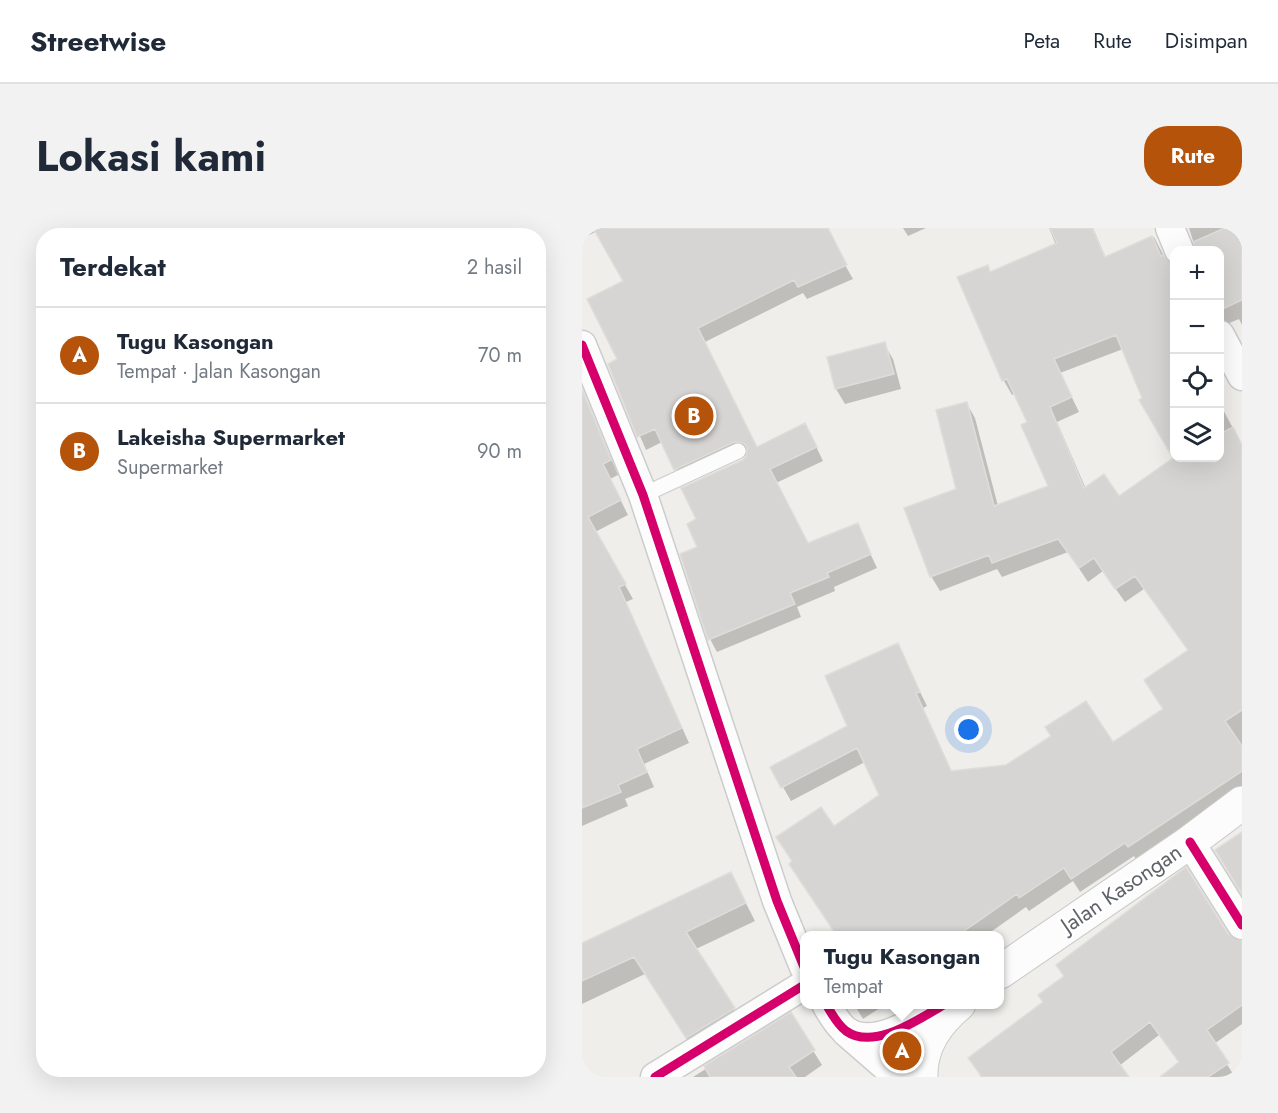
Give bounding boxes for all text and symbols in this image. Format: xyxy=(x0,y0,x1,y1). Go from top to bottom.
text: Streetwise xyxy=(30,21,166,62)
text: Peta xyxy=(1023,26,1060,56)
text: Rute xyxy=(1093,26,1132,56)
text: Disimpan xyxy=(1165,26,1248,56)
text: Lokasi kami xyxy=(36,126,266,187)
button: Rute xyxy=(1144,126,1242,186)
map controls xyxy=(1170,246,1224,462)
button: + xyxy=(1170,246,1224,300)
text: Terdekat xyxy=(60,248,166,286)
text: 2 hasil xyxy=(467,253,522,282)
button: − xyxy=(1170,300,1224,354)
text: Tugu Kasongan xyxy=(117,325,274,357)
text: A xyxy=(72,341,87,370)
text: 70 m xyxy=(478,341,522,370)
button: locate xyxy=(1170,354,1224,408)
text: Tempat · Jalan Kasongan xyxy=(117,357,321,386)
pin: B xyxy=(674,394,714,438)
button: layers xyxy=(1170,408,1224,462)
text: Lakeisha Supermarket xyxy=(117,421,345,453)
text: B xyxy=(73,437,86,466)
text: 90 m xyxy=(477,437,522,466)
text: Supermarket xyxy=(117,453,223,482)
your location xyxy=(954,715,983,744)
street label: Jalan Kasongan xyxy=(1052,836,1188,942)
popup xyxy=(800,931,1004,1009)
text: Tugu Kasongan xyxy=(824,940,980,972)
text: Tempat xyxy=(824,972,883,1001)
pin: A xyxy=(882,1028,922,1074)

